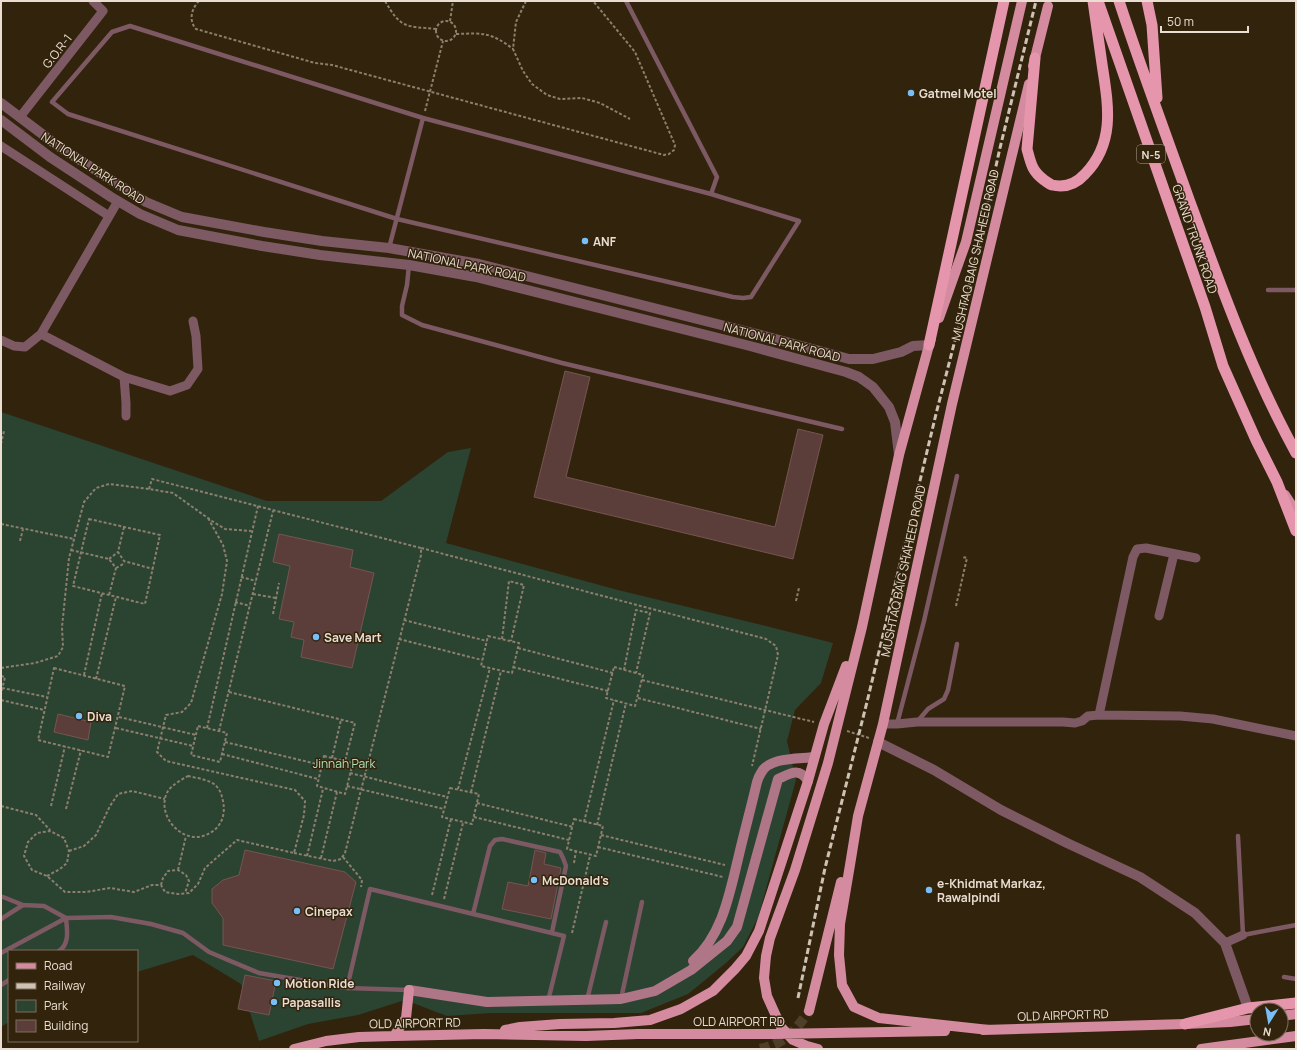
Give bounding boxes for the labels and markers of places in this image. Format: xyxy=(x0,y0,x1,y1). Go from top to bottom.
place label: Gatmel Motel xyxy=(919,85,997,102)
marker: Gatmel Motel xyxy=(906,88,916,98)
place label: ANF xyxy=(593,233,617,250)
marker: ANF xyxy=(580,236,590,246)
place label: Save Mart xyxy=(324,629,382,646)
marker: Save Mart xyxy=(311,632,321,642)
place label: Diva xyxy=(87,708,112,725)
marker: Diva xyxy=(74,711,84,721)
place label: McDonald's xyxy=(542,872,609,889)
marker: McDonald's xyxy=(529,875,539,885)
place label: e-Khidmat Markaz, Rawalpindi xyxy=(937,875,1046,906)
marker: e-Khidmat Markaz, Rawalpindi xyxy=(924,885,934,895)
place label: Cinepax xyxy=(305,903,353,920)
marker: Cinepax xyxy=(292,906,302,916)
place label: Motion Ride xyxy=(285,975,354,992)
marker: Motion Ride xyxy=(272,978,282,988)
place label: Papasallis xyxy=(282,994,341,1011)
marker: Papasallis xyxy=(269,997,279,1007)

